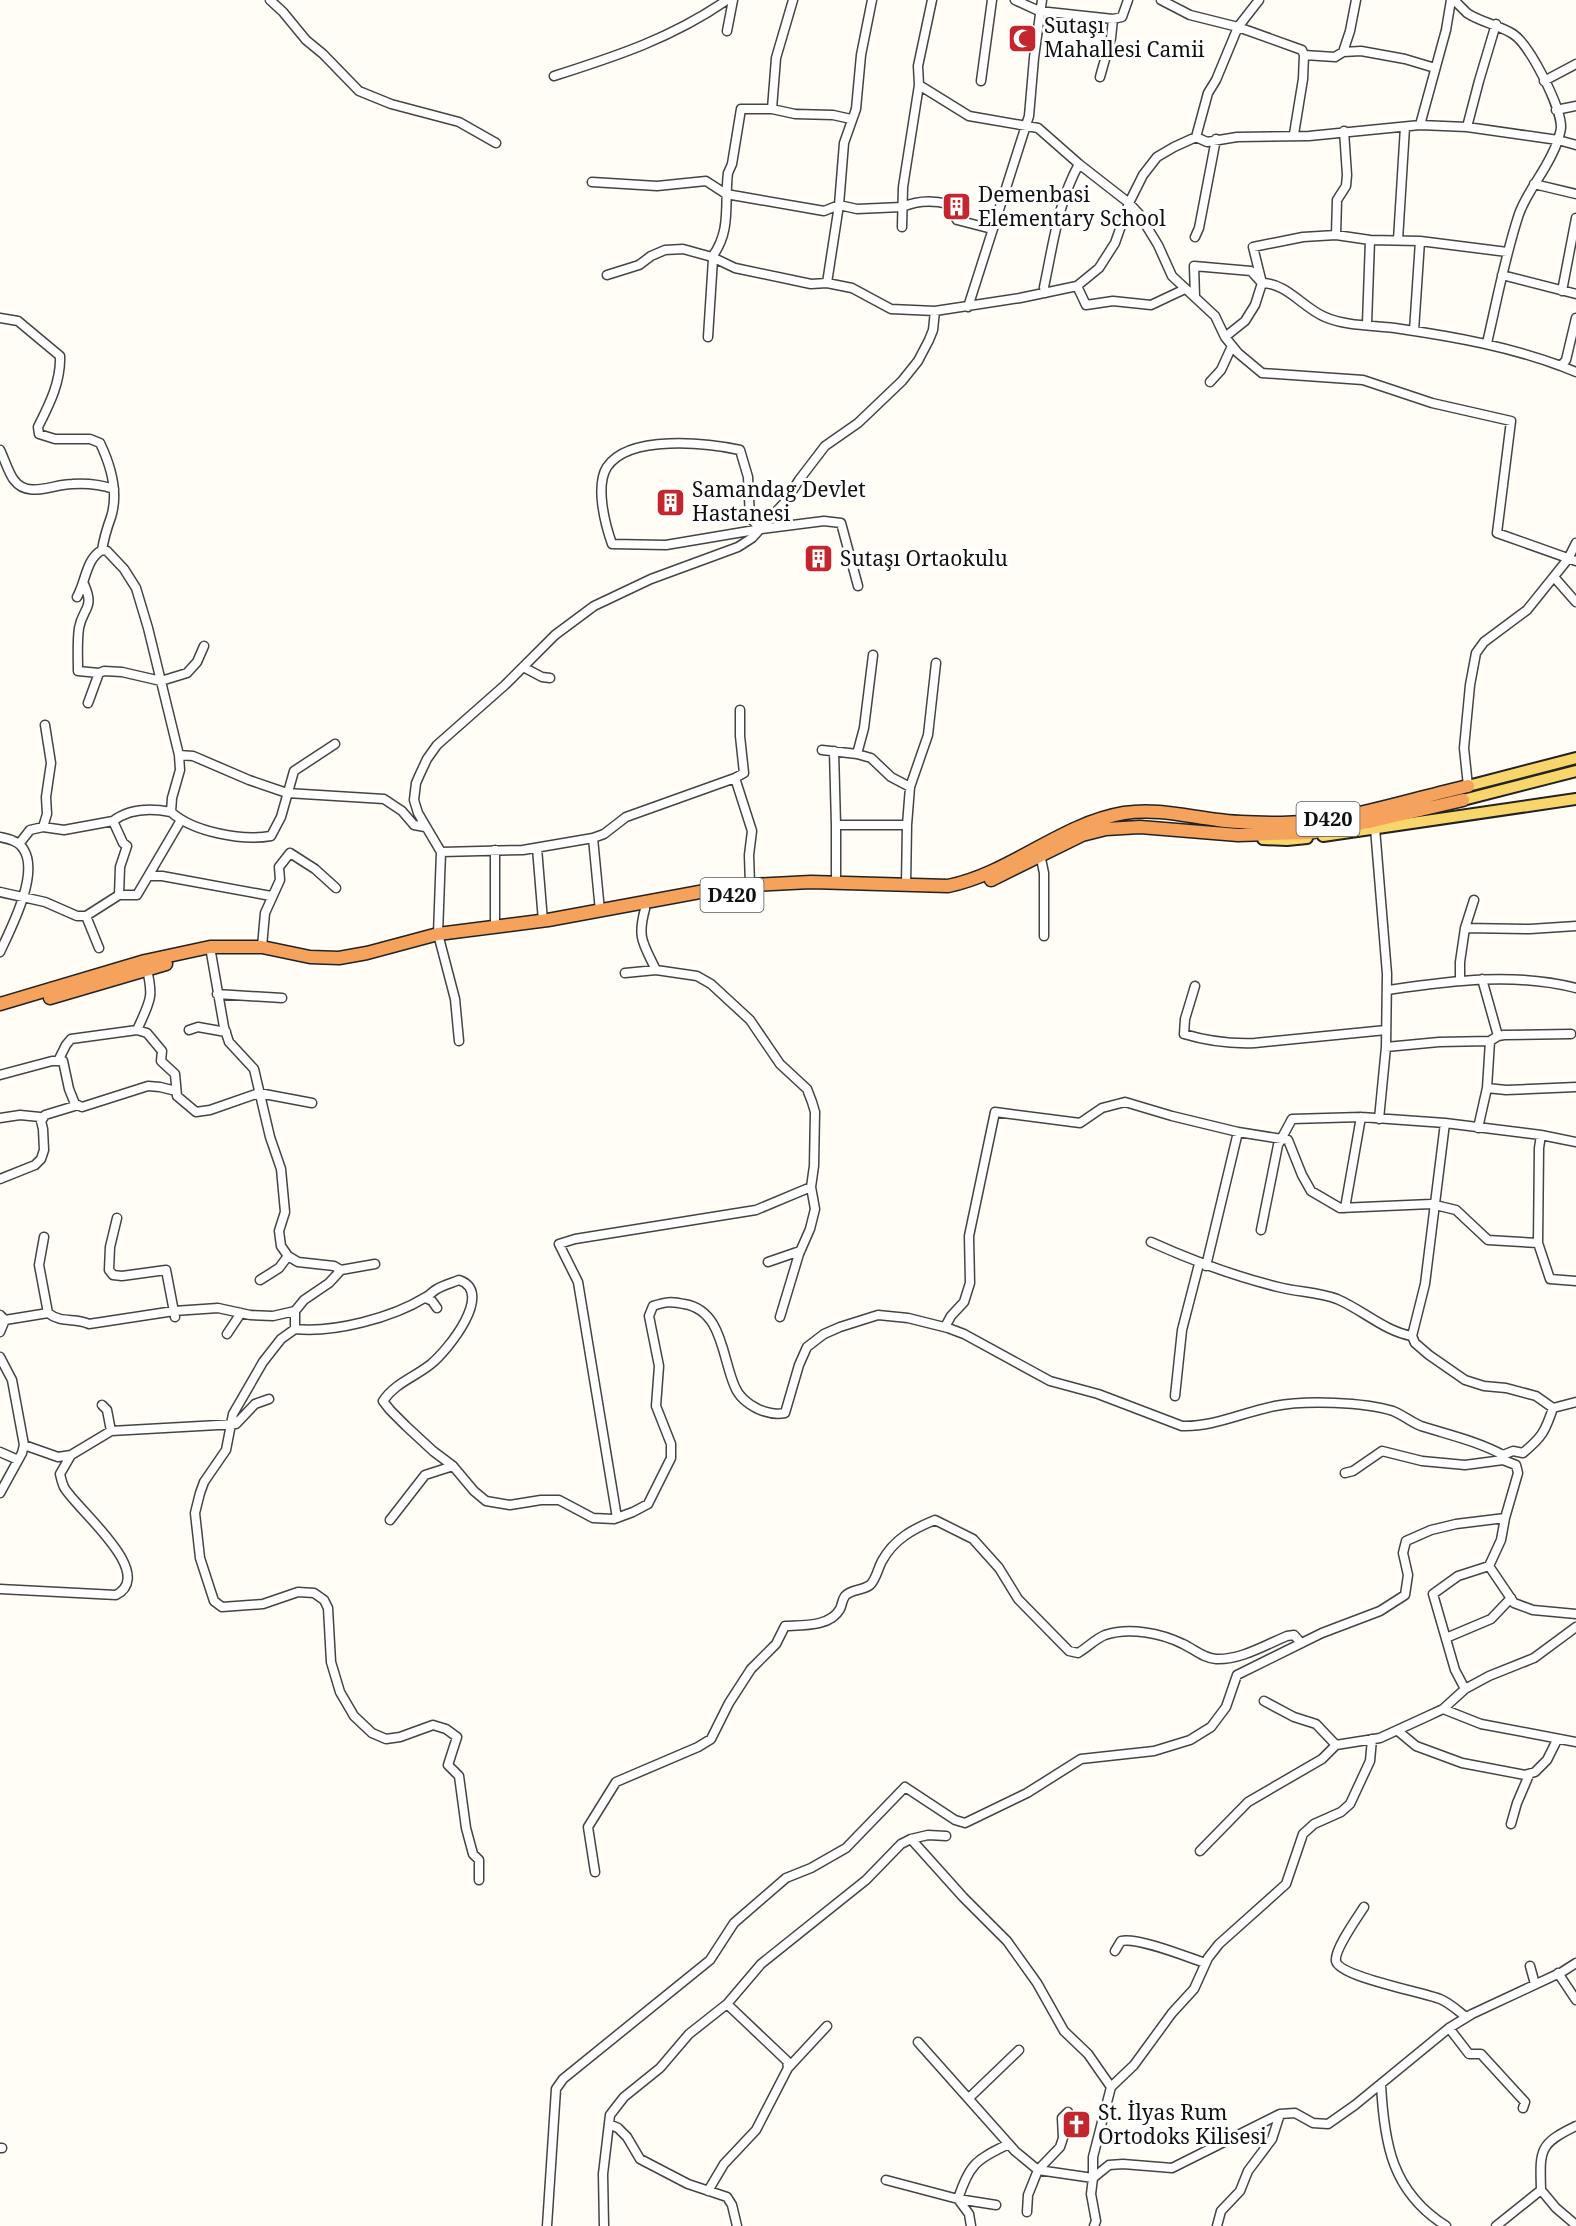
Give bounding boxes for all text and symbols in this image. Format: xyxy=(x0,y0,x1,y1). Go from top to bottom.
place label: Sutaşı Mahallesi Camii xyxy=(1044,11,1205,63)
mosque icon: Sutaşı Mahallesi Camii xyxy=(1007,22,1039,54)
place label: Demenbasi Elementary School xyxy=(978,180,1166,232)
building icon: Demenbasi Elementary School xyxy=(941,191,973,223)
place label: Samandag Devlet Hastanesi xyxy=(692,475,866,527)
building icon: Samandag Devlet Hastanesi xyxy=(655,486,687,518)
building icon: Sutaşı Ortaokulu xyxy=(803,543,835,575)
place label: Sutaşı Ortaokulu xyxy=(840,544,1008,572)
road number: D420 xyxy=(1296,802,1360,836)
road number: D420 xyxy=(700,878,764,912)
place label: St. İlyas Rum Ortodoks Kilisesi xyxy=(1098,2098,1267,2150)
church icon: St. İlyas Rum Ortodoks Kilisesi xyxy=(1061,2109,1093,2141)

